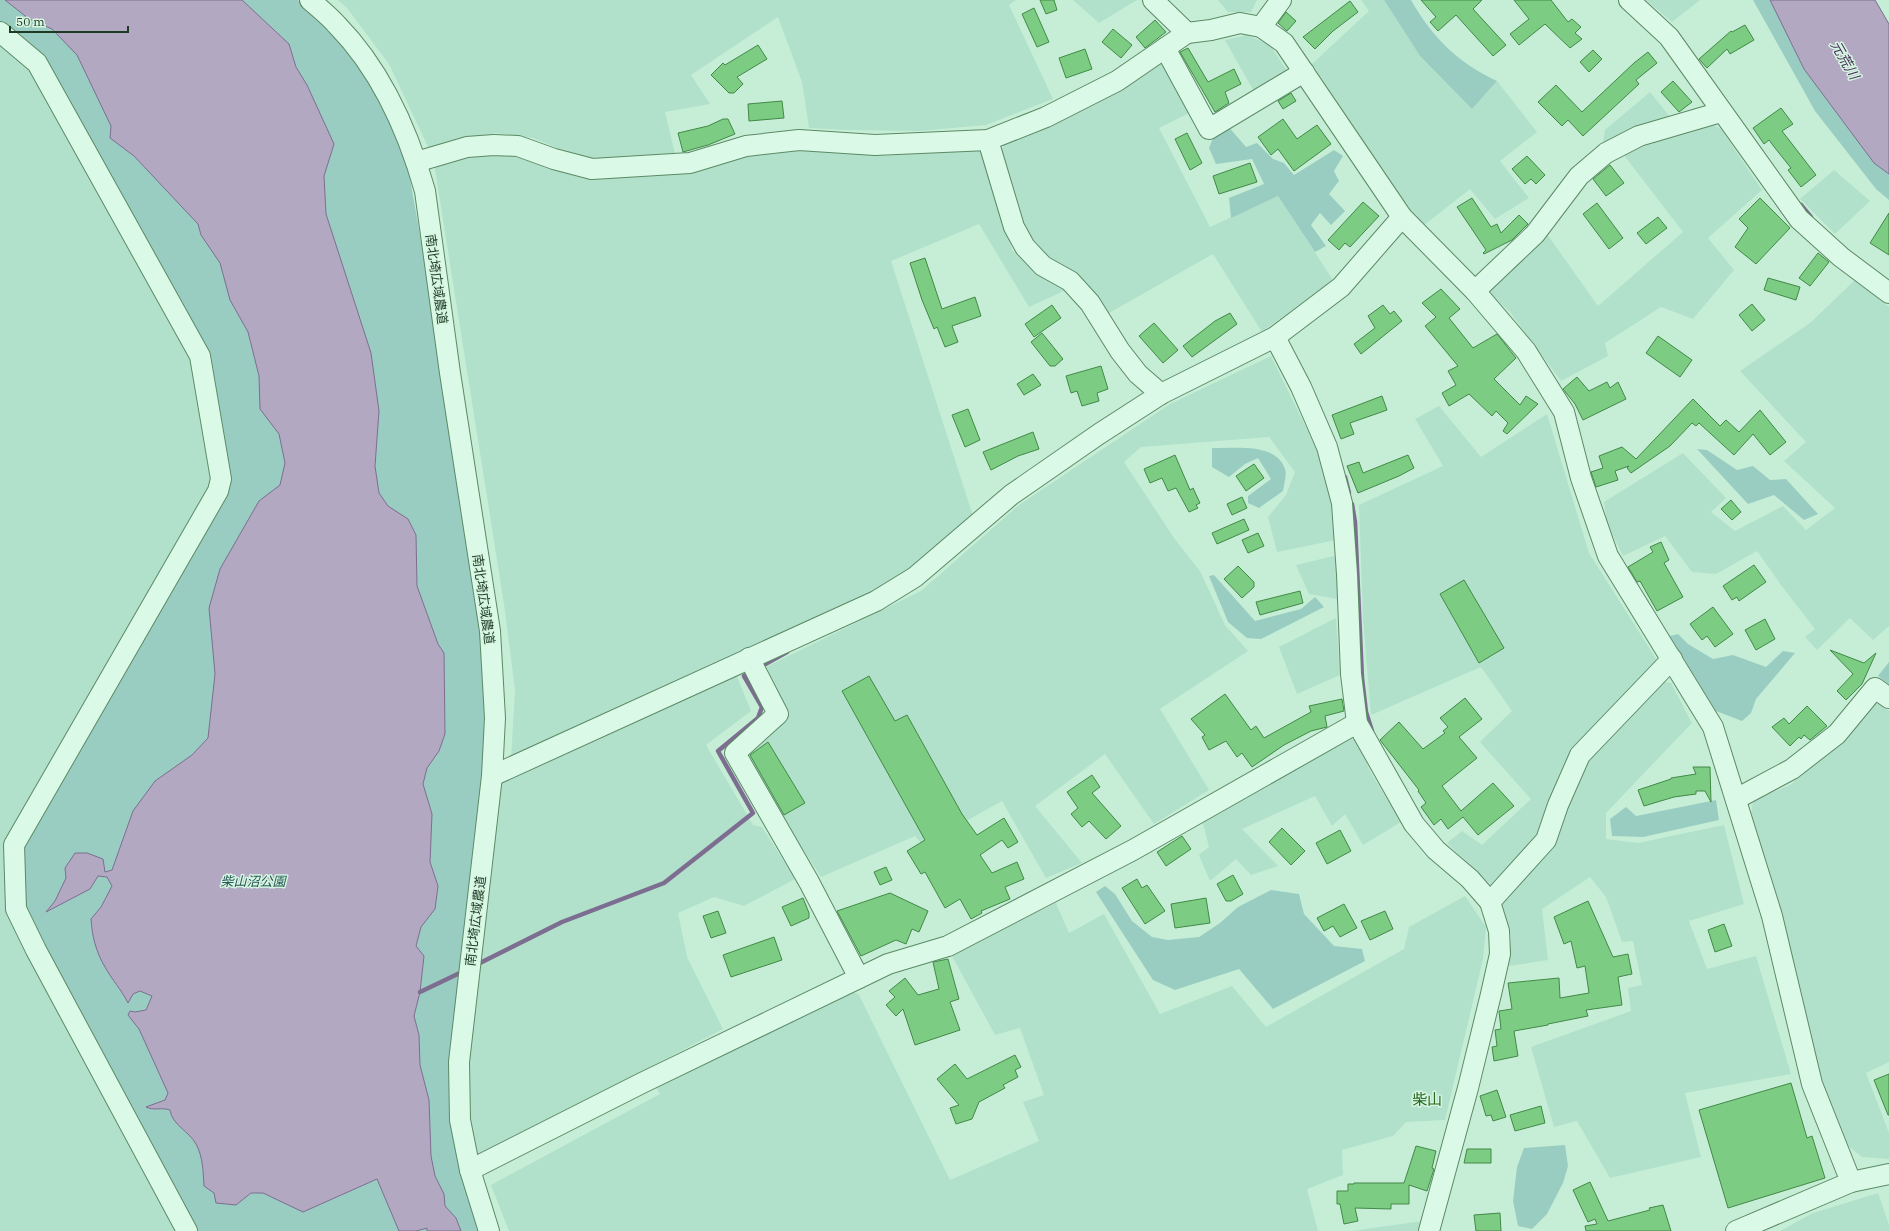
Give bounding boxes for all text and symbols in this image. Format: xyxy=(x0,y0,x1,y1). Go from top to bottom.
scale bar xyxy=(10,8,128,34)
text: 50 m xyxy=(16,14,45,29)
water label: 元荒川 xyxy=(1827,37,1864,84)
street label: 南北埼広域農道 xyxy=(422,233,451,325)
street label: 南北埼広域農道 xyxy=(469,553,498,645)
park label: 柴山沼公園 xyxy=(220,873,287,890)
street label: 南北埼広域農道 xyxy=(462,875,489,967)
district label: 柴山 xyxy=(1412,1090,1442,1109)

